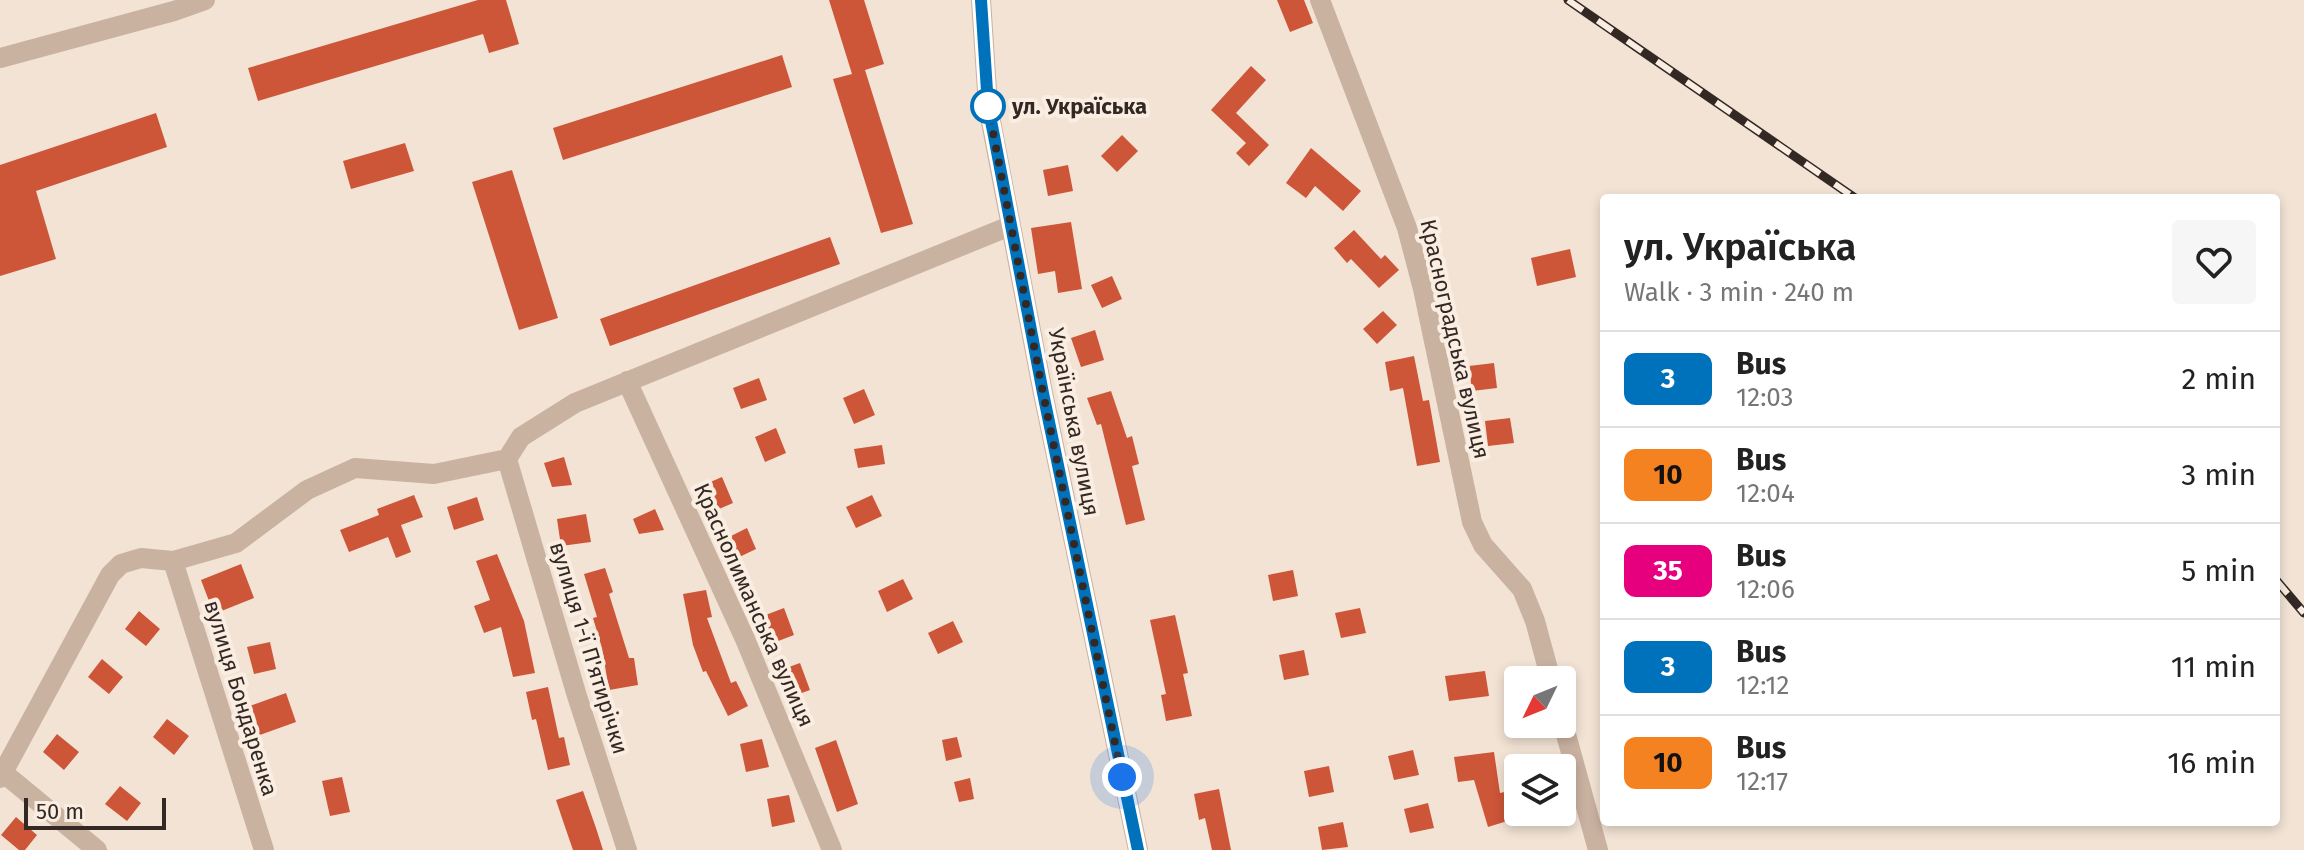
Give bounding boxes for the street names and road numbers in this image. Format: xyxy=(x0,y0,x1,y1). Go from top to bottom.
street label: Красноградська вулиця xyxy=(1414,217,1496,461)
street label: Українська вулиця xyxy=(1043,326,1105,518)
street label: Краснолиманська вулиця xyxy=(688,479,820,731)
street label: вулиця 1-ї П'ятирічки xyxy=(544,539,634,757)
street label: вулиця Бондаренка xyxy=(198,597,284,799)

